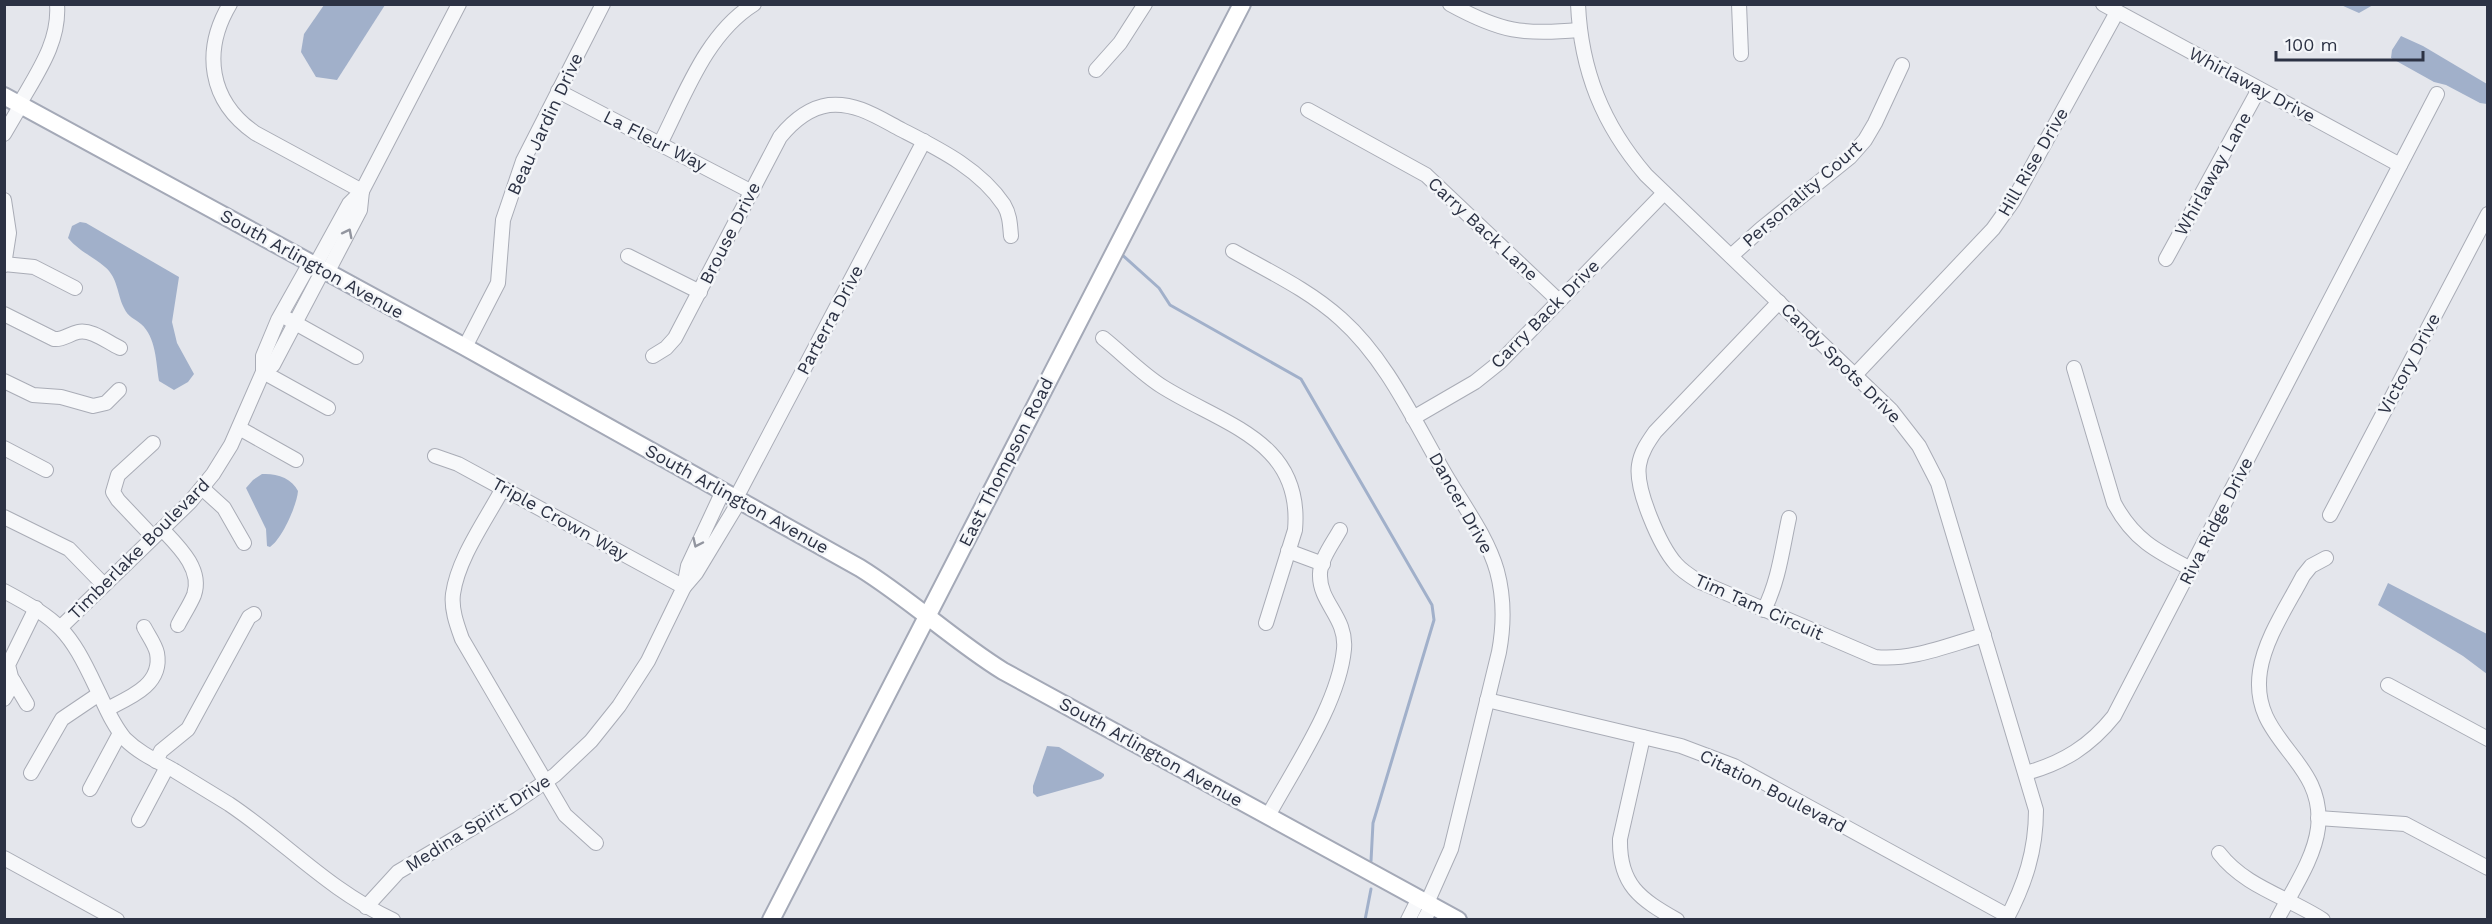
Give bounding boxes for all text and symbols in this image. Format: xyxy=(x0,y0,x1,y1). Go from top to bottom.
scale bar xyxy=(2276,24,2423,62)
text: 100 m xyxy=(2285,34,2338,55)
street label: Whirlaway Drive xyxy=(2185,42,2319,127)
street label: Beau Jardin Drive xyxy=(502,49,587,198)
street label: Hill Rise Drive xyxy=(1993,104,2072,220)
street label: La Fleur Way xyxy=(600,106,711,176)
street label: Whirlaway Lane xyxy=(2170,108,2255,239)
street label: Personality Court xyxy=(1738,136,1866,251)
street label: Carry Back Lane xyxy=(1424,172,1543,285)
street label: Brouse Drive xyxy=(695,178,764,287)
street label: South Arlington Avenue xyxy=(217,204,408,323)
one-way arrow xyxy=(341,228,352,239)
street label: Carry Back Drive xyxy=(1486,255,1603,372)
street label: Parterra Drive xyxy=(792,261,867,378)
street label: Candy Spots Drive xyxy=(1777,298,1906,427)
street label: Victory Drive xyxy=(2373,309,2444,418)
street label: East Thompson Road xyxy=(954,374,1057,550)
street label: South Arlington Avenue xyxy=(642,439,833,558)
street label: Dancer Drive xyxy=(1425,448,1498,557)
street label: Riva Ridge Drive xyxy=(2174,453,2257,588)
street label: Triple Crown Way xyxy=(488,472,633,565)
street label: Timberlake Boulevard xyxy=(64,474,213,623)
one-way arrow xyxy=(693,537,705,548)
street label: Tim Tam Circuit xyxy=(1692,569,1827,644)
street label: South Arlington Avenue xyxy=(1056,692,1247,811)
street label: Citation Boulevard xyxy=(1696,744,1850,837)
street label: Medina Spirit Drive xyxy=(401,769,554,876)

